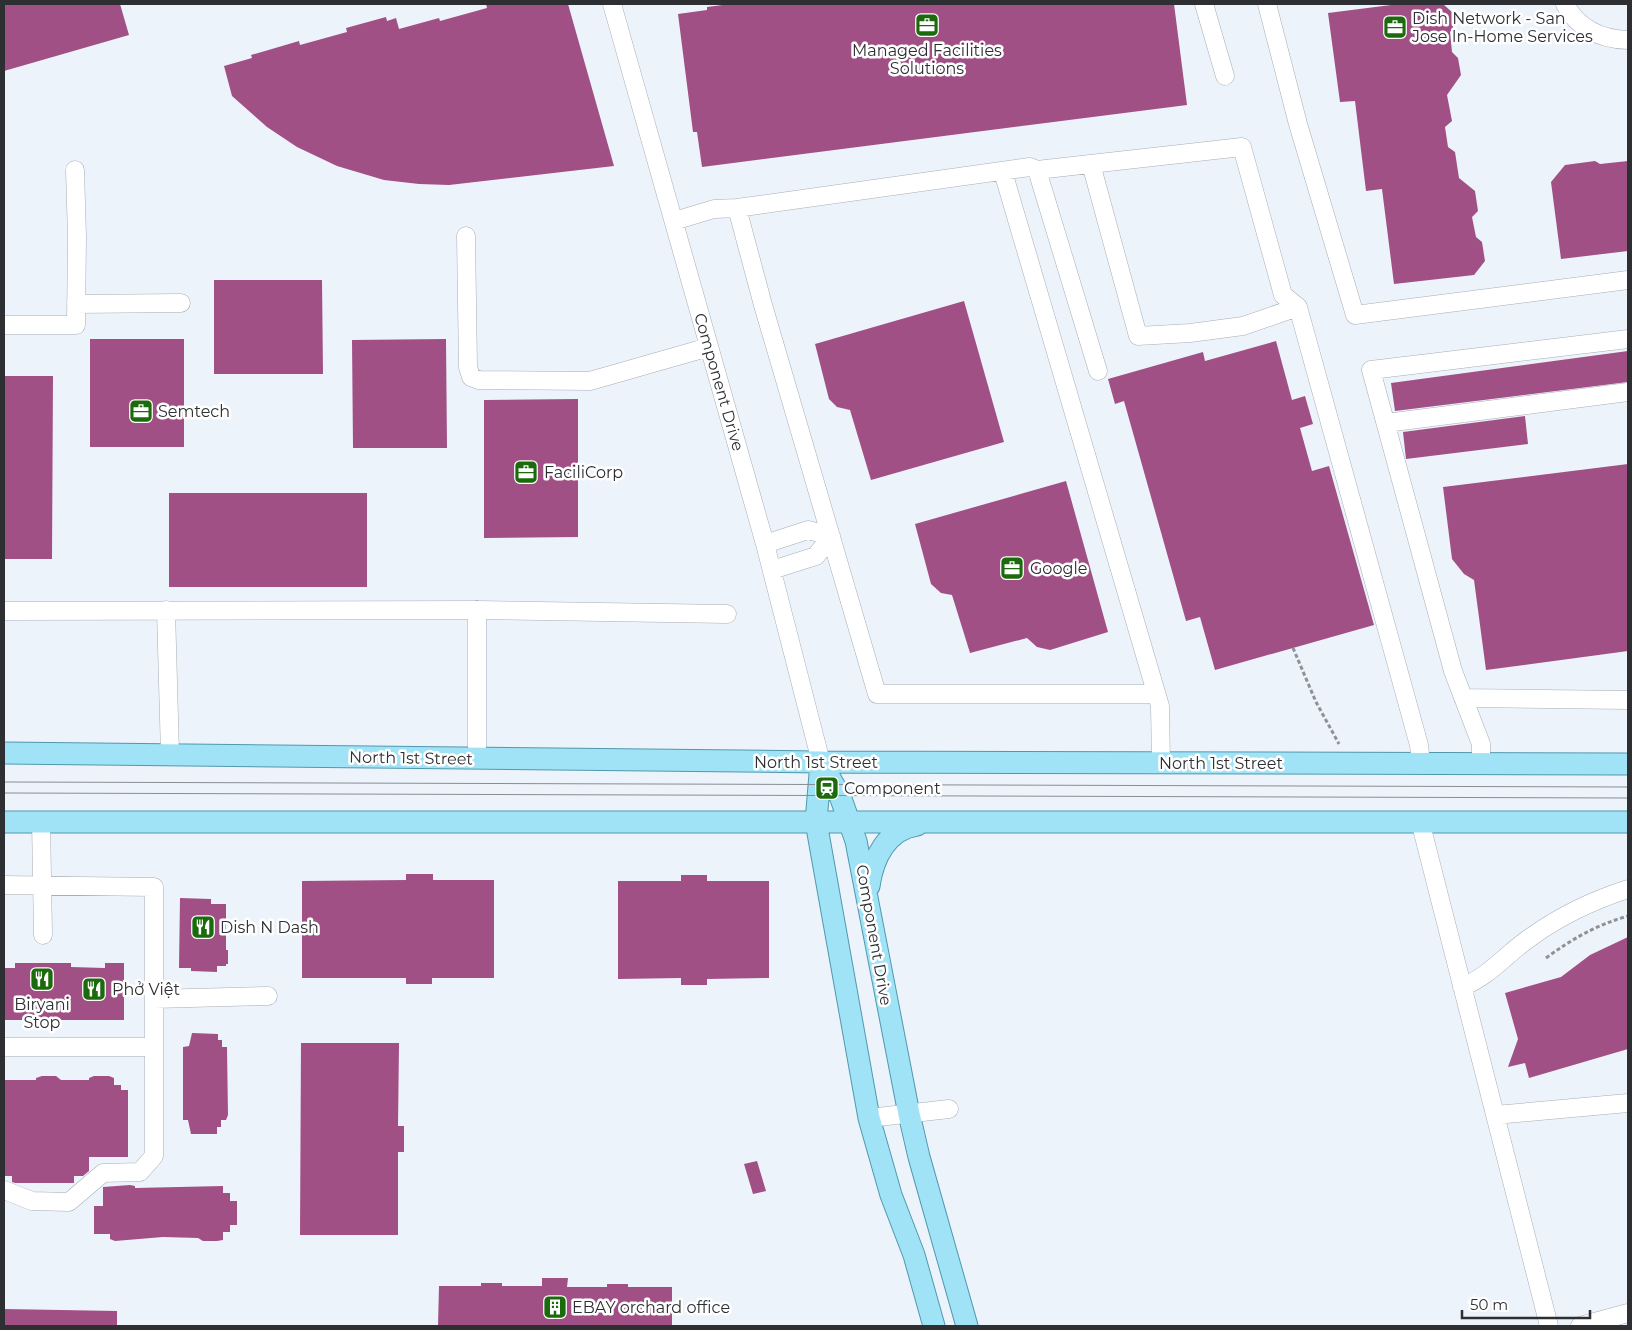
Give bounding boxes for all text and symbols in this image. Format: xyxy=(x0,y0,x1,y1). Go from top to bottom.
place label: Dish Network - San Jose In-Home Services xyxy=(1411,9,1593,46)
office icon: Managed Facilities Solutions xyxy=(914,12,940,38)
office icon: Dish Network - San Jose In-Home Services xyxy=(1382,14,1408,40)
place label: Managed Facilities Solutions xyxy=(852,41,1002,78)
street label: Component Drive xyxy=(690,311,748,453)
office icon: Semtech xyxy=(128,398,154,424)
place label: Semtech xyxy=(158,402,230,421)
office icon: FaciliCorp xyxy=(513,459,539,485)
place label: FaciliCorp xyxy=(544,463,623,482)
office icon: Google xyxy=(999,555,1025,581)
place label: Google xyxy=(1030,559,1087,578)
street label: North 1st Street xyxy=(349,747,474,769)
street label: North 1st Street xyxy=(754,753,878,772)
street label: North 1st Street xyxy=(1159,754,1283,773)
station icon: Component xyxy=(814,775,840,801)
place label: Component xyxy=(844,779,941,798)
street label: Component Drive xyxy=(852,863,896,1007)
restaurant icon: Dish N Dash xyxy=(190,914,216,940)
place label: Dish N Dash xyxy=(220,918,319,937)
restaurant icon: Biryani Stop xyxy=(29,966,55,992)
restaurant icon: Phở Việt xyxy=(81,976,107,1002)
place label: Phở Việt xyxy=(112,980,180,999)
place label: Biryani Stop xyxy=(14,995,70,1032)
scale bar xyxy=(1462,1288,1590,1320)
building icon: EBAY orchard office xyxy=(542,1294,568,1320)
text: 50 m xyxy=(1470,1295,1508,1314)
place label: EBAY orchard office xyxy=(572,1298,730,1317)

